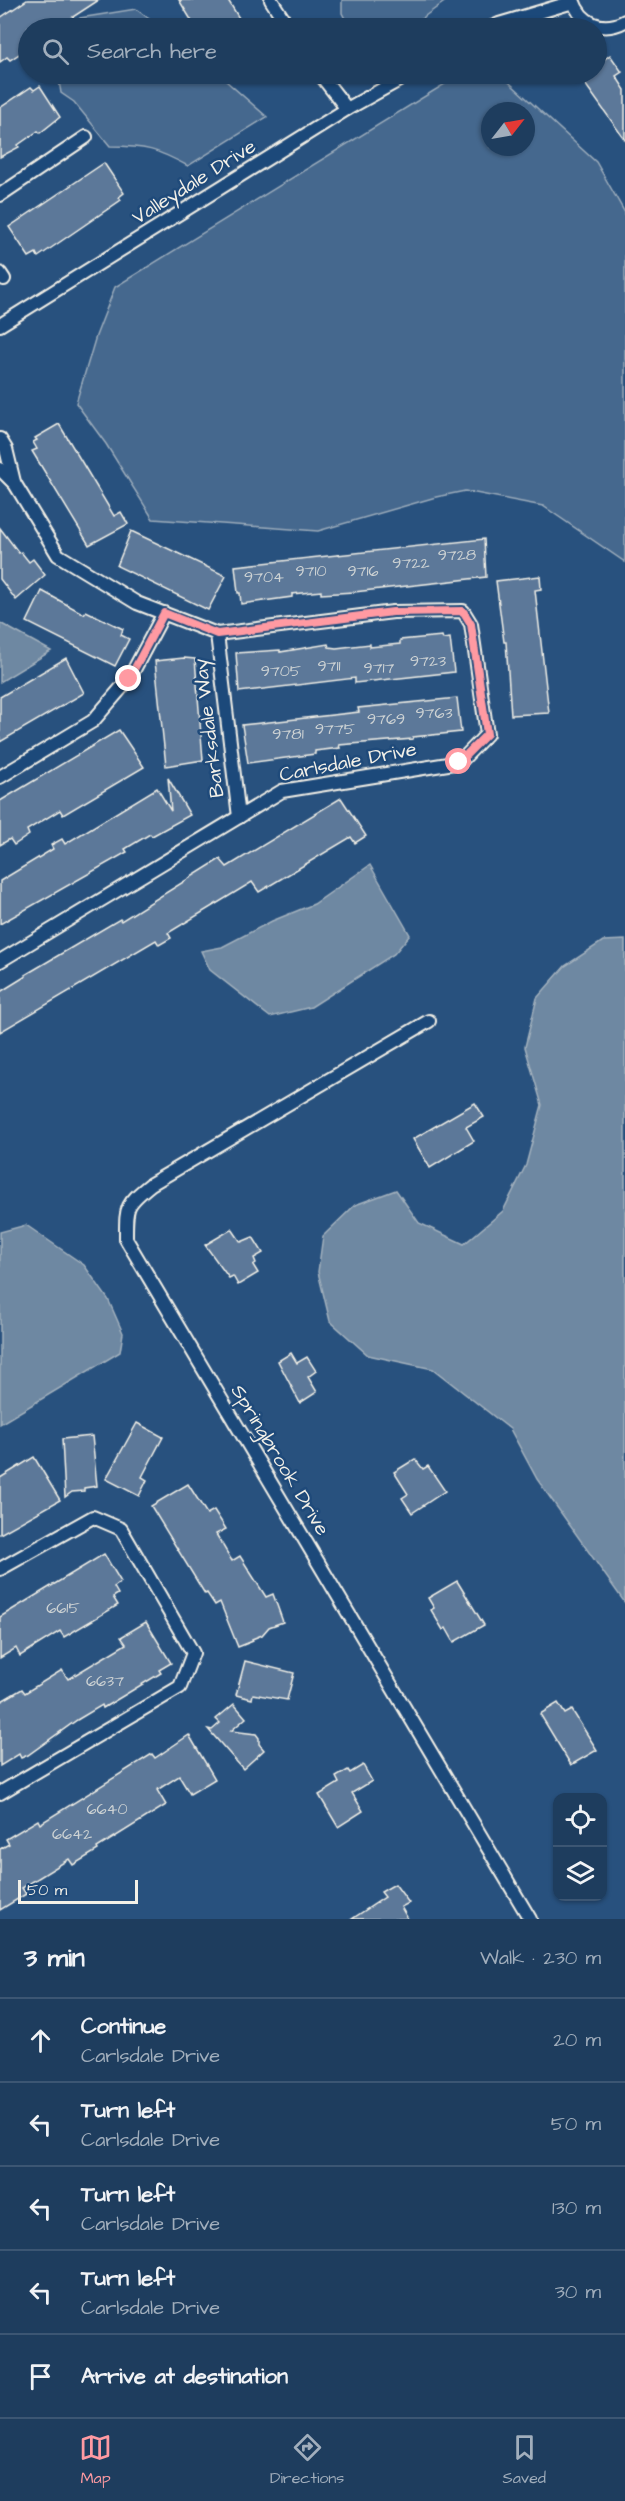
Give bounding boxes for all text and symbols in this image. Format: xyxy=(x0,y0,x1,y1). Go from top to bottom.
search box xyxy=(18,18,607,84)
icon: search xyxy=(39,35,72,68)
text: Search here xyxy=(87,36,217,67)
north arrow xyxy=(481,102,535,156)
street label: Valleydale Drive xyxy=(127,133,262,232)
house number: 9728 xyxy=(438,544,476,566)
house number: 9722 xyxy=(392,552,430,574)
house number: 9710 xyxy=(295,560,327,582)
house number: 9716 xyxy=(347,560,379,582)
house number: 9704 xyxy=(244,566,284,588)
house number: 9723 xyxy=(410,650,446,672)
house number: 9711 xyxy=(317,655,341,677)
street label: Barksdale Way xyxy=(187,657,232,799)
house number: 9717 xyxy=(364,657,395,679)
house number: 9705 xyxy=(261,660,302,682)
route end xyxy=(115,665,141,691)
house number: 9763 xyxy=(415,702,453,724)
house number: 9769 xyxy=(367,708,405,730)
house number: 9775 xyxy=(315,718,356,740)
house number: 9781 xyxy=(272,723,304,745)
street label: Carlsdale Drive xyxy=(277,735,419,789)
route start xyxy=(445,748,471,774)
street label: Springbrook Drive xyxy=(223,1379,336,1541)
house number: 6615 xyxy=(46,1597,80,1619)
house number: 6637 xyxy=(86,1670,124,1692)
map controls xyxy=(553,1793,607,1901)
button: locate xyxy=(553,1793,607,1847)
house number: 6640 xyxy=(86,1798,128,1820)
house number: 6642 xyxy=(52,1823,92,1845)
button: layers xyxy=(553,1847,607,1901)
scale bar xyxy=(18,1877,138,1904)
text: 50 m xyxy=(27,1879,67,1901)
text: 3 min xyxy=(24,1940,85,1976)
text: Walk · 230 m xyxy=(480,1944,601,1972)
text: Continue xyxy=(81,2011,166,2042)
icon: ahead xyxy=(24,2024,57,2057)
text: 20 m xyxy=(553,2026,601,2054)
text: Carlsdale Drive xyxy=(81,2042,220,2070)
text: Turn left xyxy=(81,2095,175,2126)
icon: left xyxy=(24,2108,57,2141)
text: 50 m xyxy=(551,2110,601,2138)
text: Carlsdale Drive xyxy=(81,2126,220,2154)
text: Turn left xyxy=(81,2179,175,2210)
icon: left xyxy=(24,2192,57,2225)
text: 130 m xyxy=(552,2194,601,2222)
text: Carlsdale Drive xyxy=(81,2210,220,2238)
text: Turn left xyxy=(81,2263,175,2294)
icon: left xyxy=(24,2276,57,2309)
text: 30 m xyxy=(555,2278,601,2306)
text: Carlsdale Drive xyxy=(81,2294,220,2322)
icon: arrive xyxy=(24,2360,57,2393)
text: Arrive at destination xyxy=(81,2361,288,2392)
tab: Map xyxy=(79,2431,112,2489)
tab: Directions xyxy=(270,2431,344,2489)
tab: Saved xyxy=(502,2431,546,2489)

